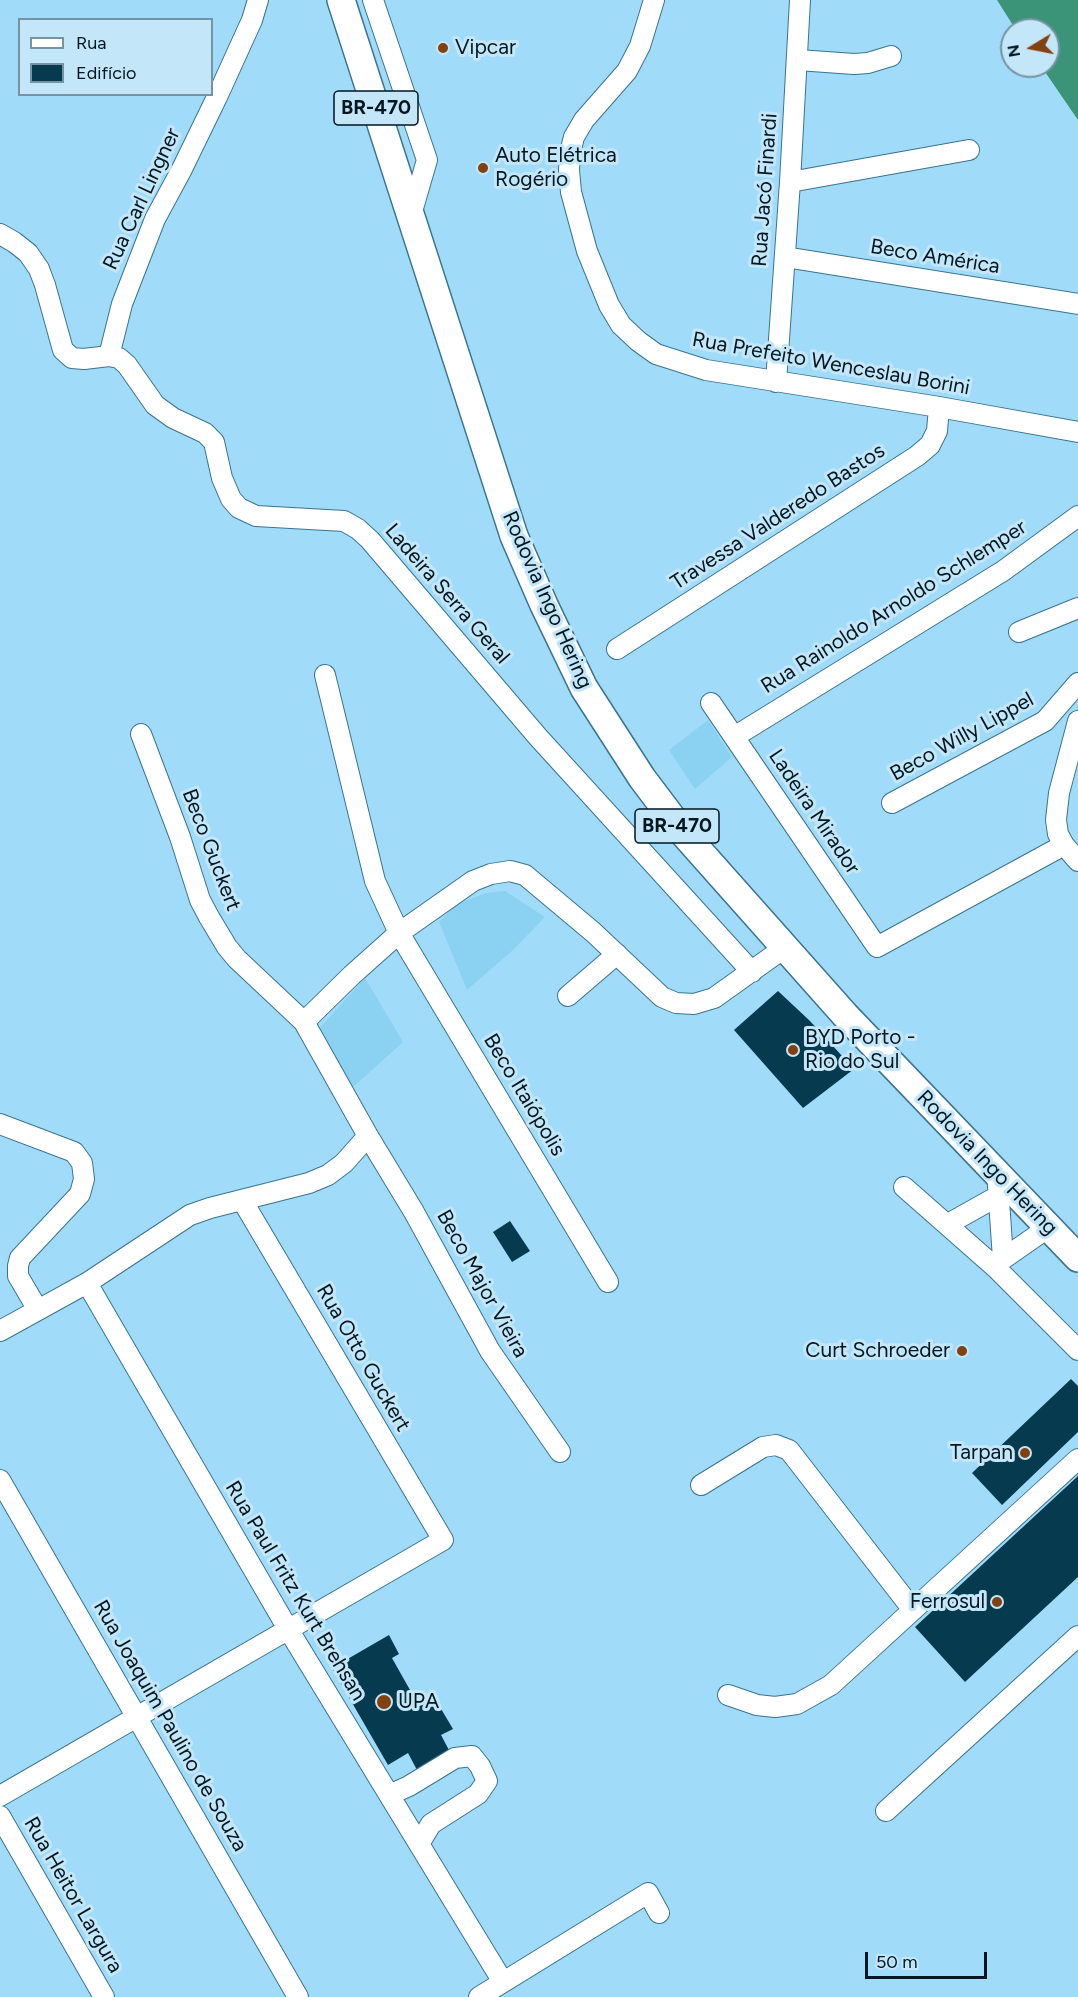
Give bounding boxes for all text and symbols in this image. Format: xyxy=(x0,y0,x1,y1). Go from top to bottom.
legend xyxy=(18,18,213,96)
north arrow xyxy=(1000,18,1060,78)
text: Rua xyxy=(76,32,107,54)
place label: Vipcar xyxy=(455,35,516,61)
marker: Vipcar xyxy=(436,41,450,55)
text: N xyxy=(1003,43,1024,59)
text: Edifício xyxy=(76,62,137,84)
road number: BR-470 xyxy=(334,91,418,125)
street label: Rua Jacó Finardi xyxy=(747,112,783,268)
street label: Rua Carl Lingner xyxy=(98,124,186,274)
place label: Auto Elétrica Rogério xyxy=(495,143,617,193)
marker: Auto Elétrica Rogério xyxy=(476,161,490,175)
street label: Beco América xyxy=(869,234,1001,280)
street label: Rua Prefeito Wenceslau Borini xyxy=(690,327,972,401)
street label: Travessa Valderedo Bastos xyxy=(666,438,890,596)
street label: Rodovia Ingo Hering xyxy=(497,507,597,693)
street label: Rua Rainoldo Arnoldo Schlemper xyxy=(757,515,1031,699)
street label: Ladeira Serra Geral xyxy=(379,519,515,669)
street label: Beco Willy Lippel xyxy=(886,687,1038,787)
street label: Ladeira Mirador xyxy=(763,745,865,879)
street label: Beco Guckert xyxy=(176,785,246,915)
road number: BR-470 xyxy=(635,809,719,843)
place label: BYD Porto - Rio do Sul xyxy=(805,1025,915,1075)
street label: Beco Itaiópolis xyxy=(478,1029,570,1161)
marker: BYD Porto - Rio do Sul xyxy=(786,1043,800,1057)
street label: Rodovia Ingo Hering xyxy=(911,1085,1063,1241)
street label: Beco Major Vieira xyxy=(431,1206,533,1362)
street label: Rua Otto Guckert xyxy=(311,1280,415,1436)
place label: Curt Schroeder xyxy=(805,1338,950,1364)
marker: Curt Schroeder xyxy=(955,1344,969,1358)
place label: Tarpan xyxy=(950,1440,1013,1466)
marker: Tarpan xyxy=(1018,1446,1032,1460)
street label: Rua Paul Fritz Kurt Brehsan xyxy=(219,1477,371,1705)
place label: Ferrosul xyxy=(910,1589,985,1615)
marker: Ferrosul xyxy=(990,1595,1004,1609)
street label: Rua Joaquim Paulino de Souza xyxy=(88,1596,252,1856)
place label: UPA xyxy=(398,1689,439,1715)
marker: UPA xyxy=(375,1693,393,1711)
street label: Rua Heitor Largura xyxy=(18,1813,128,1977)
scale bar xyxy=(868,1940,990,1978)
text: 50 m xyxy=(876,1951,918,1973)

